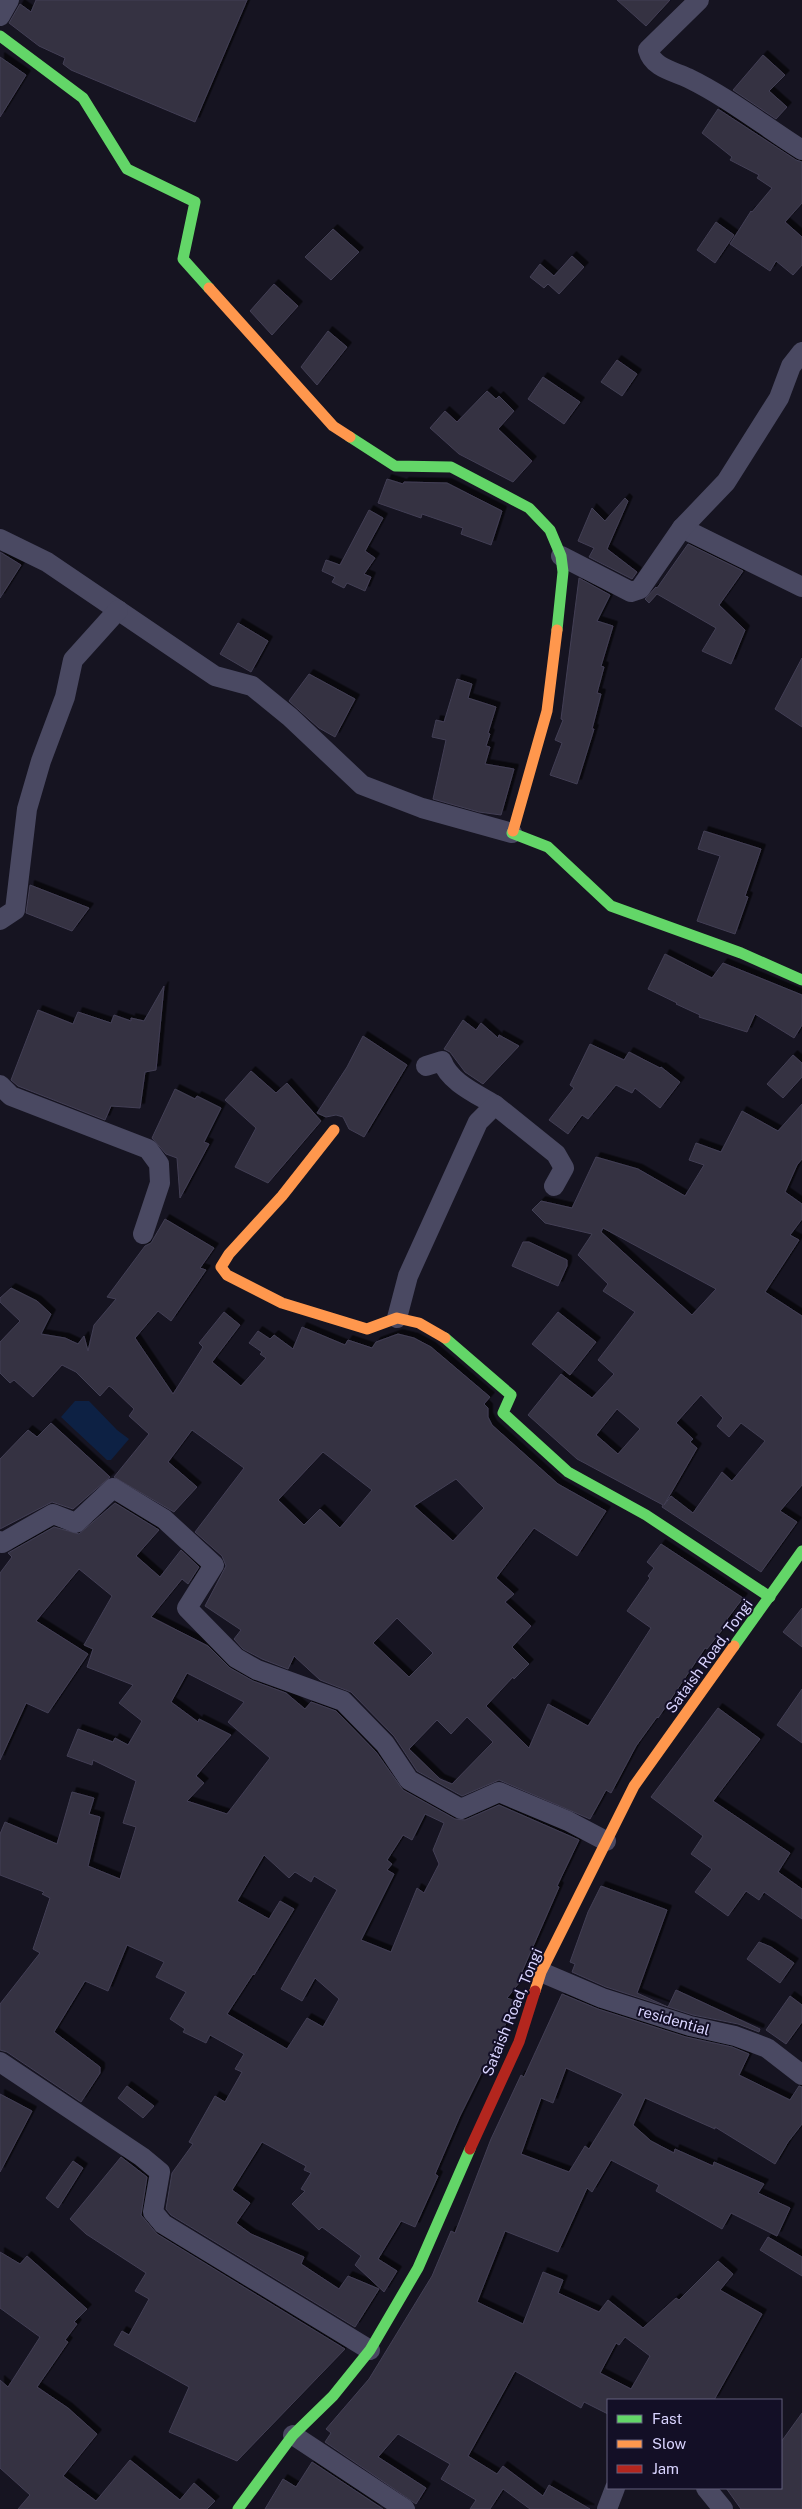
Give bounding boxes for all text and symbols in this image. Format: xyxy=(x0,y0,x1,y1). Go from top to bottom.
street label: Sataish Road, Tongi xyxy=(662,1596,756,1716)
street label: Sataish Road, Tongi xyxy=(479,1946,545,2078)
street label: residential xyxy=(636,2002,712,2038)
legend xyxy=(607,2399,782,2489)
text: Fast xyxy=(652,2410,682,2427)
text: Slow xyxy=(652,2435,687,2452)
text: Jam xyxy=(652,2460,679,2477)

